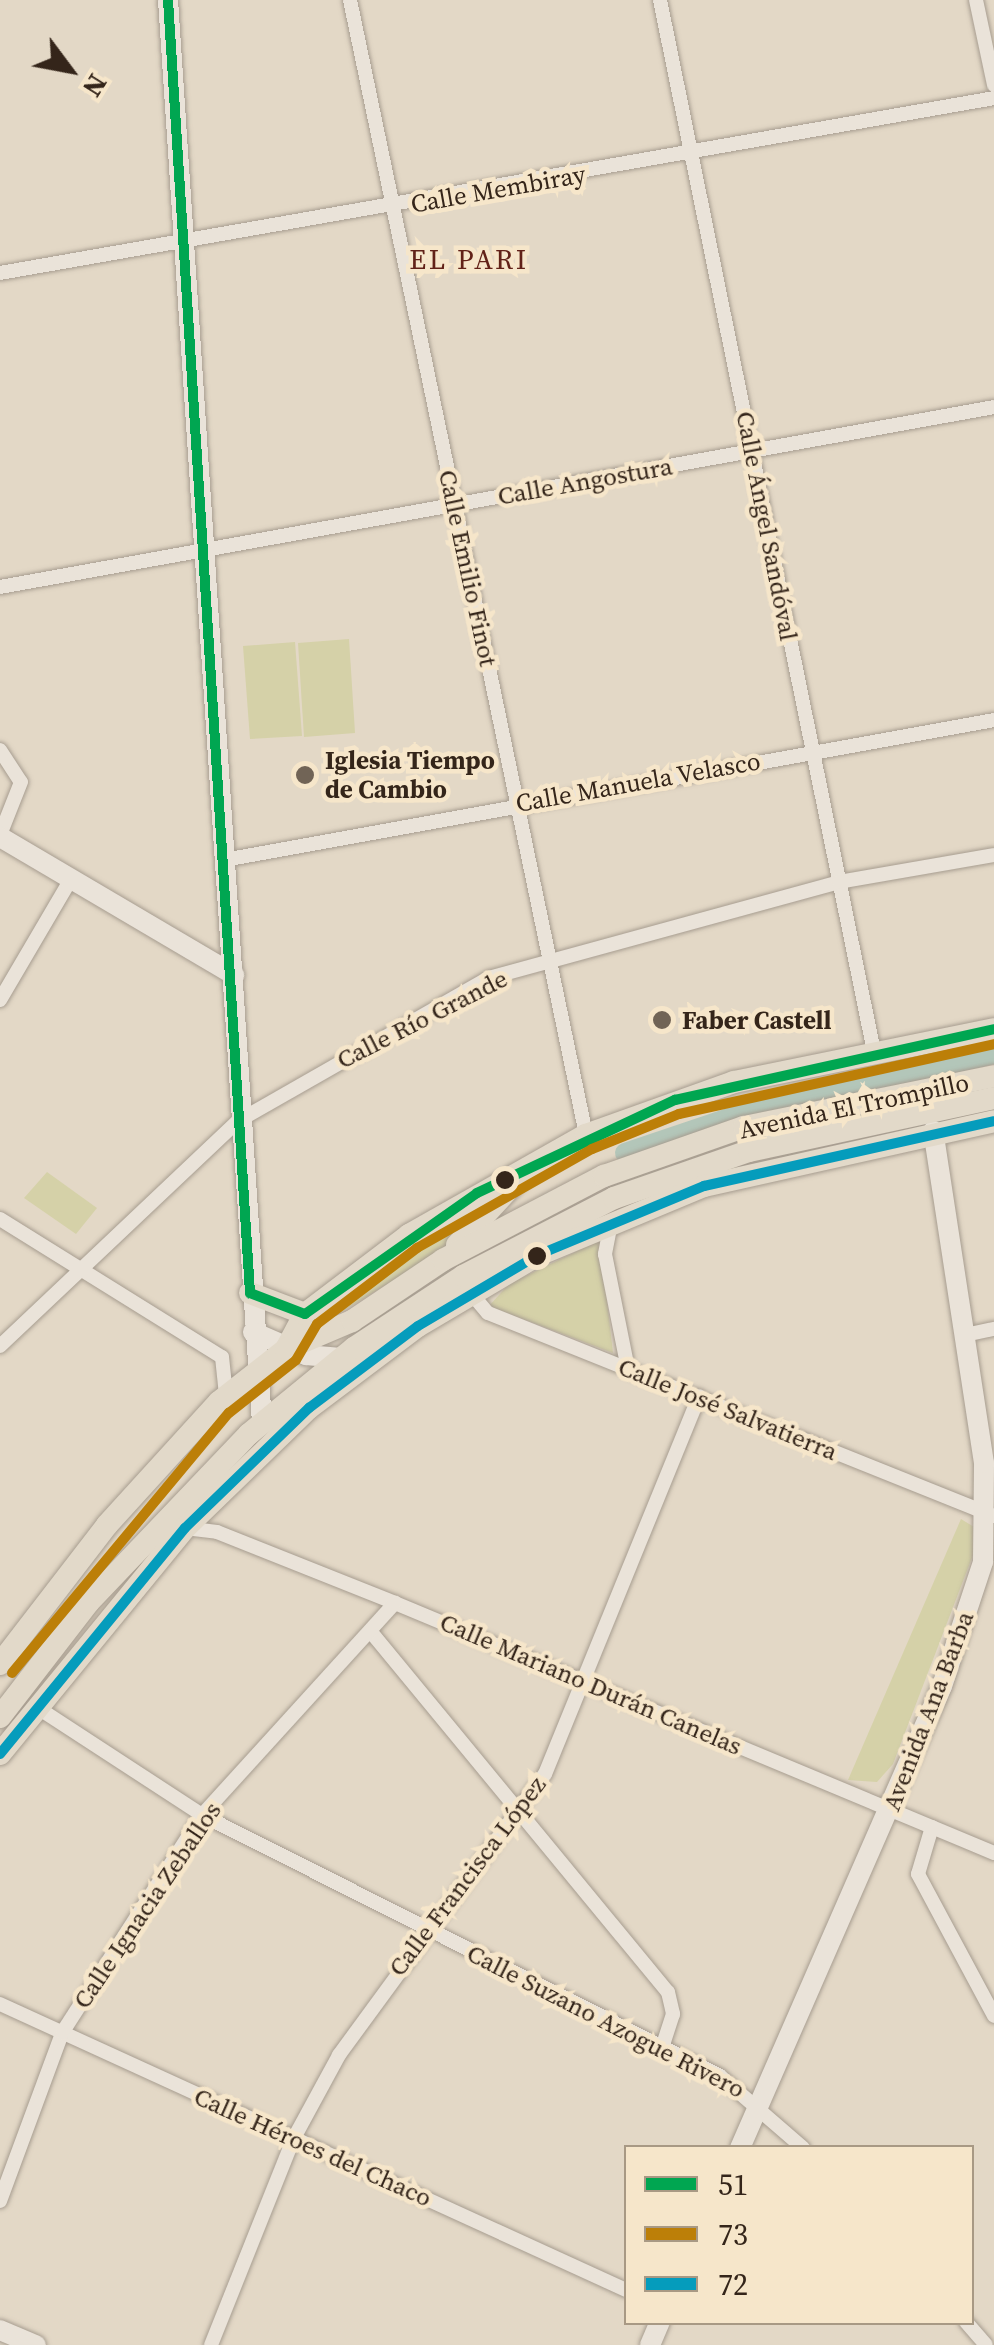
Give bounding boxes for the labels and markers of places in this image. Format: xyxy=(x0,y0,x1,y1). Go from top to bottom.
place label: Iglesia Tiempo de Cambio xyxy=(325,746,495,805)
marker: Iglesia Tiempo de Cambio xyxy=(294,764,316,786)
place label: Faber Castell xyxy=(682,1005,832,1035)
marker: Faber Castell xyxy=(651,1009,673,1031)
unlabelled marker xyxy=(495,1170,515,1190)
unlabelled marker xyxy=(527,1246,547,1266)

